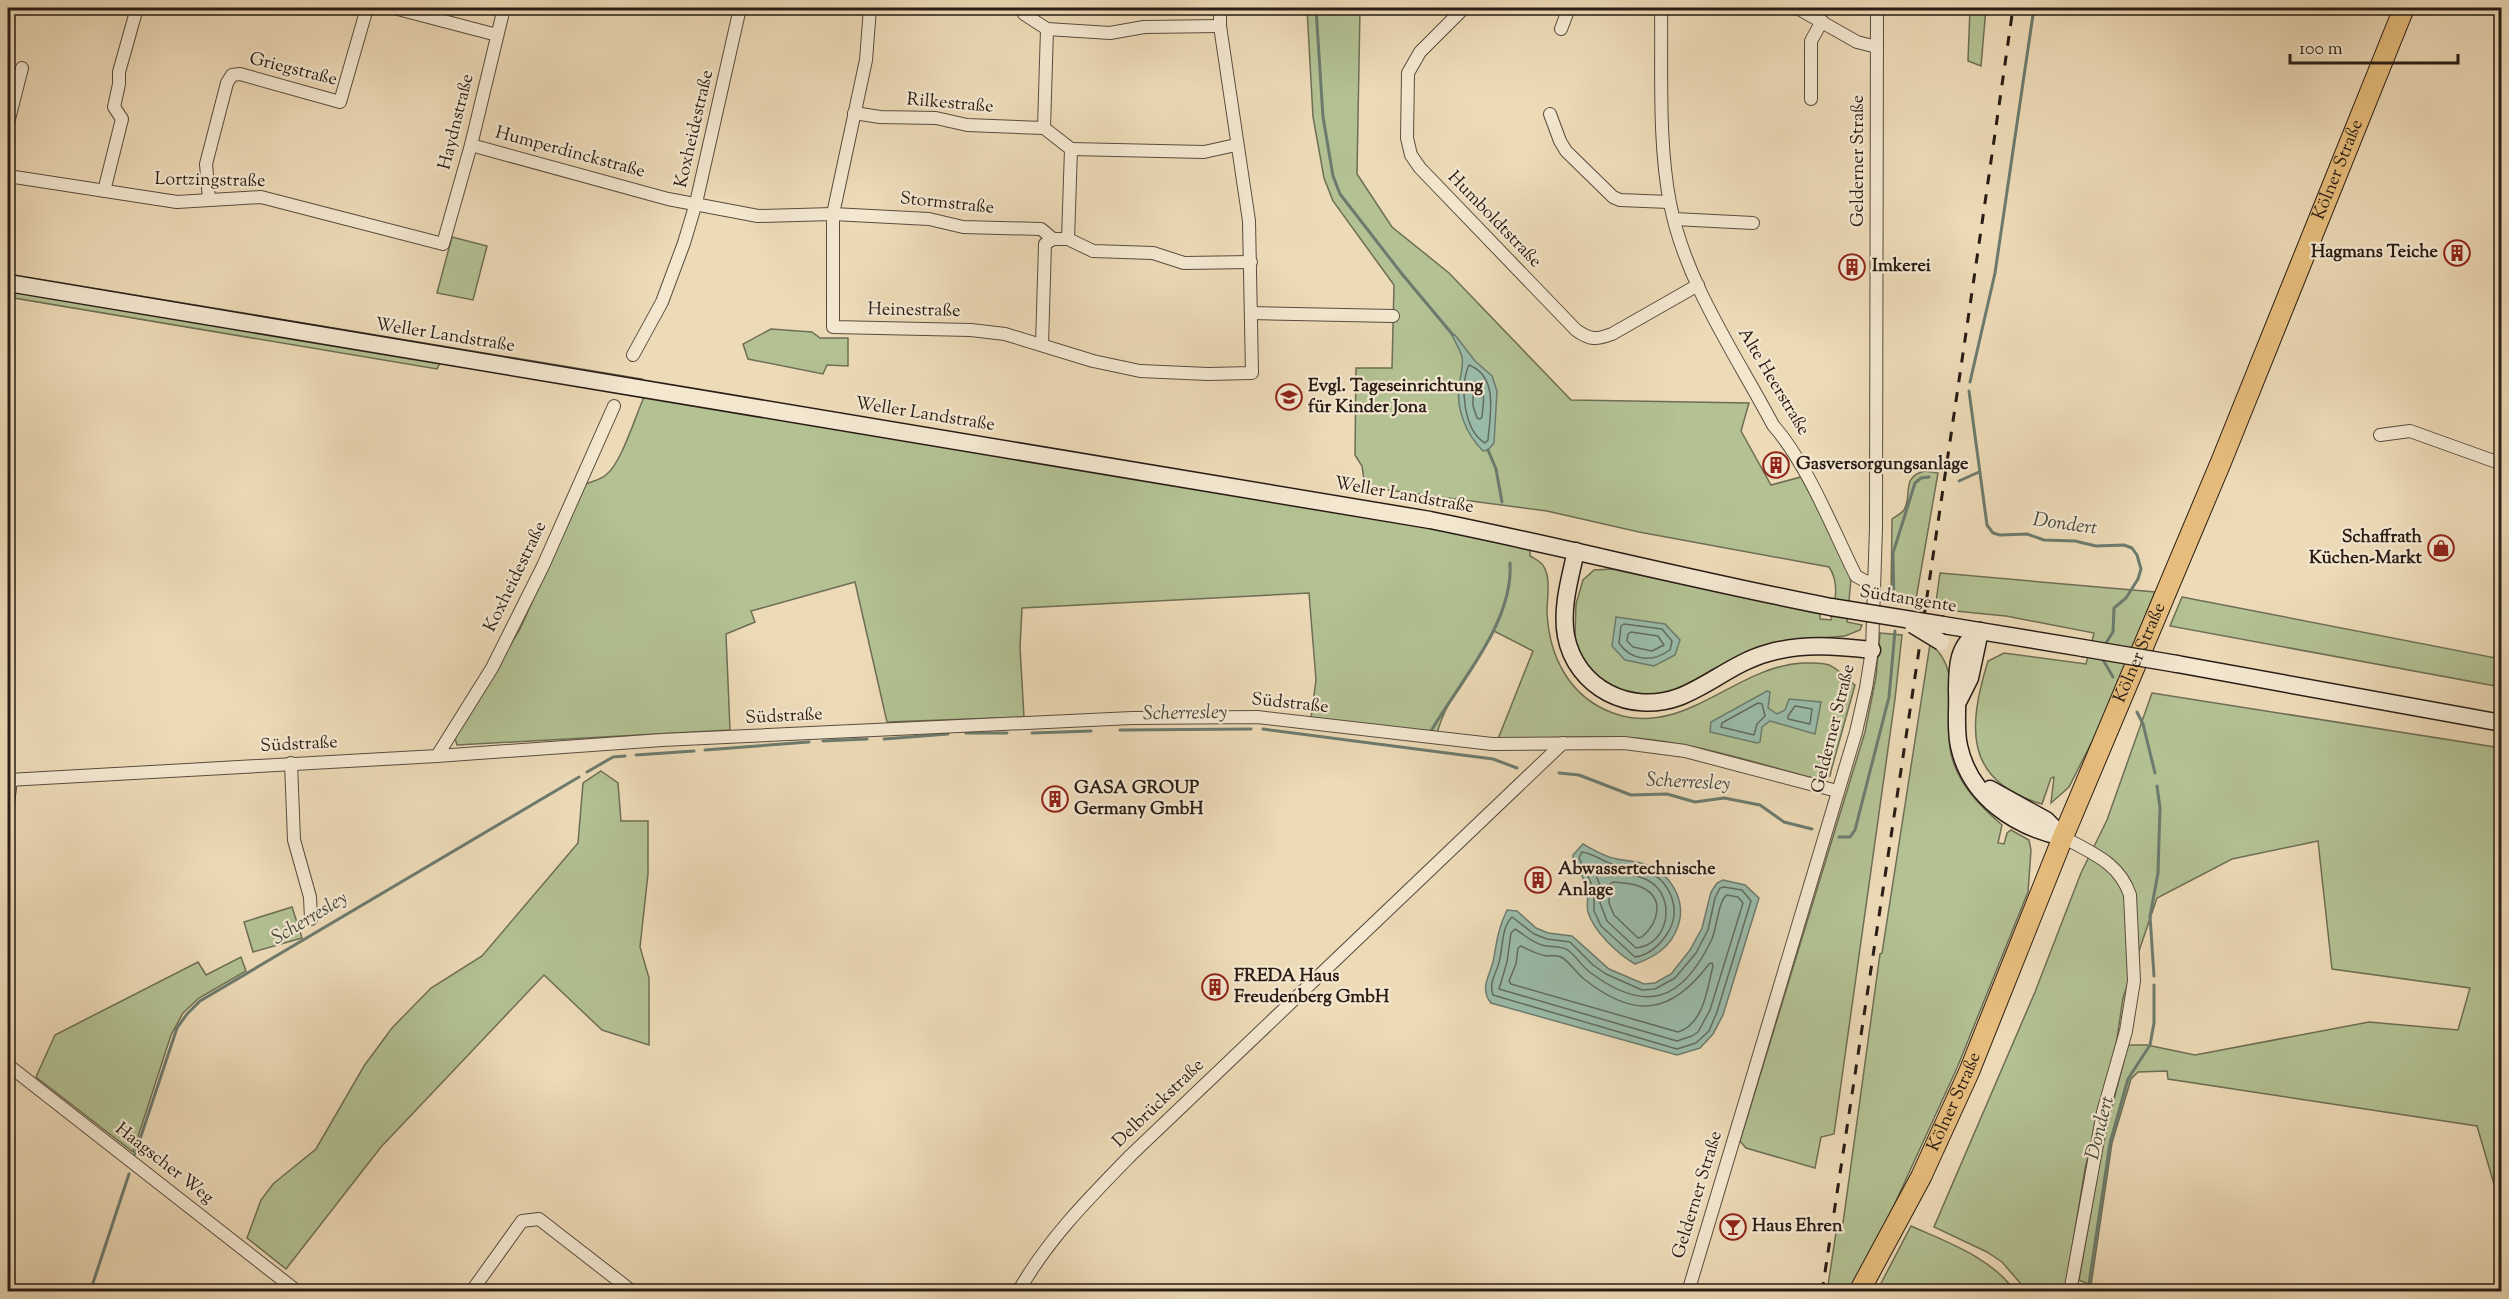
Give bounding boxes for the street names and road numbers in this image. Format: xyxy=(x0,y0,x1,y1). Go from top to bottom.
street label: Griegstraße xyxy=(246,47,340,93)
street label: Koxheidestraße xyxy=(669,68,721,190)
street label: Haydnstraße xyxy=(433,71,481,173)
street label: Rilkestraße xyxy=(905,87,995,121)
street label: Gelderner Straße xyxy=(1846,95,1872,227)
street label: Kölner Straße xyxy=(2307,116,2371,224)
street label: Humperdinckstraße xyxy=(492,120,648,186)
street label: Humboldtstraße xyxy=(1441,166,1547,274)
street label: Lortzingstraße xyxy=(154,167,266,195)
street label: Stormstraße xyxy=(899,186,995,222)
street label: Heinestraße xyxy=(867,297,961,325)
street label: Weller Landstraße xyxy=(373,312,517,360)
street label: Alte Heerstraße xyxy=(1730,323,1816,441)
street label: Weller Landstraße xyxy=(853,391,997,439)
street label: Weller Landstraße xyxy=(1332,471,1476,521)
street label: Koxheidestraße xyxy=(478,517,554,637)
street label: Südtangente xyxy=(1858,579,1958,621)
street label: Kölner Straße xyxy=(2108,599,2173,707)
street label: Gelderner Straße xyxy=(1805,662,1863,796)
street label: Südstraße xyxy=(1250,687,1330,721)
street label: Südstraße xyxy=(745,702,823,732)
street label: Südstraße xyxy=(260,730,338,760)
street label: Kölner Straße xyxy=(1921,1049,1989,1156)
street label: Delbrückstraße xyxy=(1107,1053,1211,1155)
street label: Haagscher Weg xyxy=(109,1117,219,1211)
street label: Gelderner Straße xyxy=(1666,1128,1730,1262)

